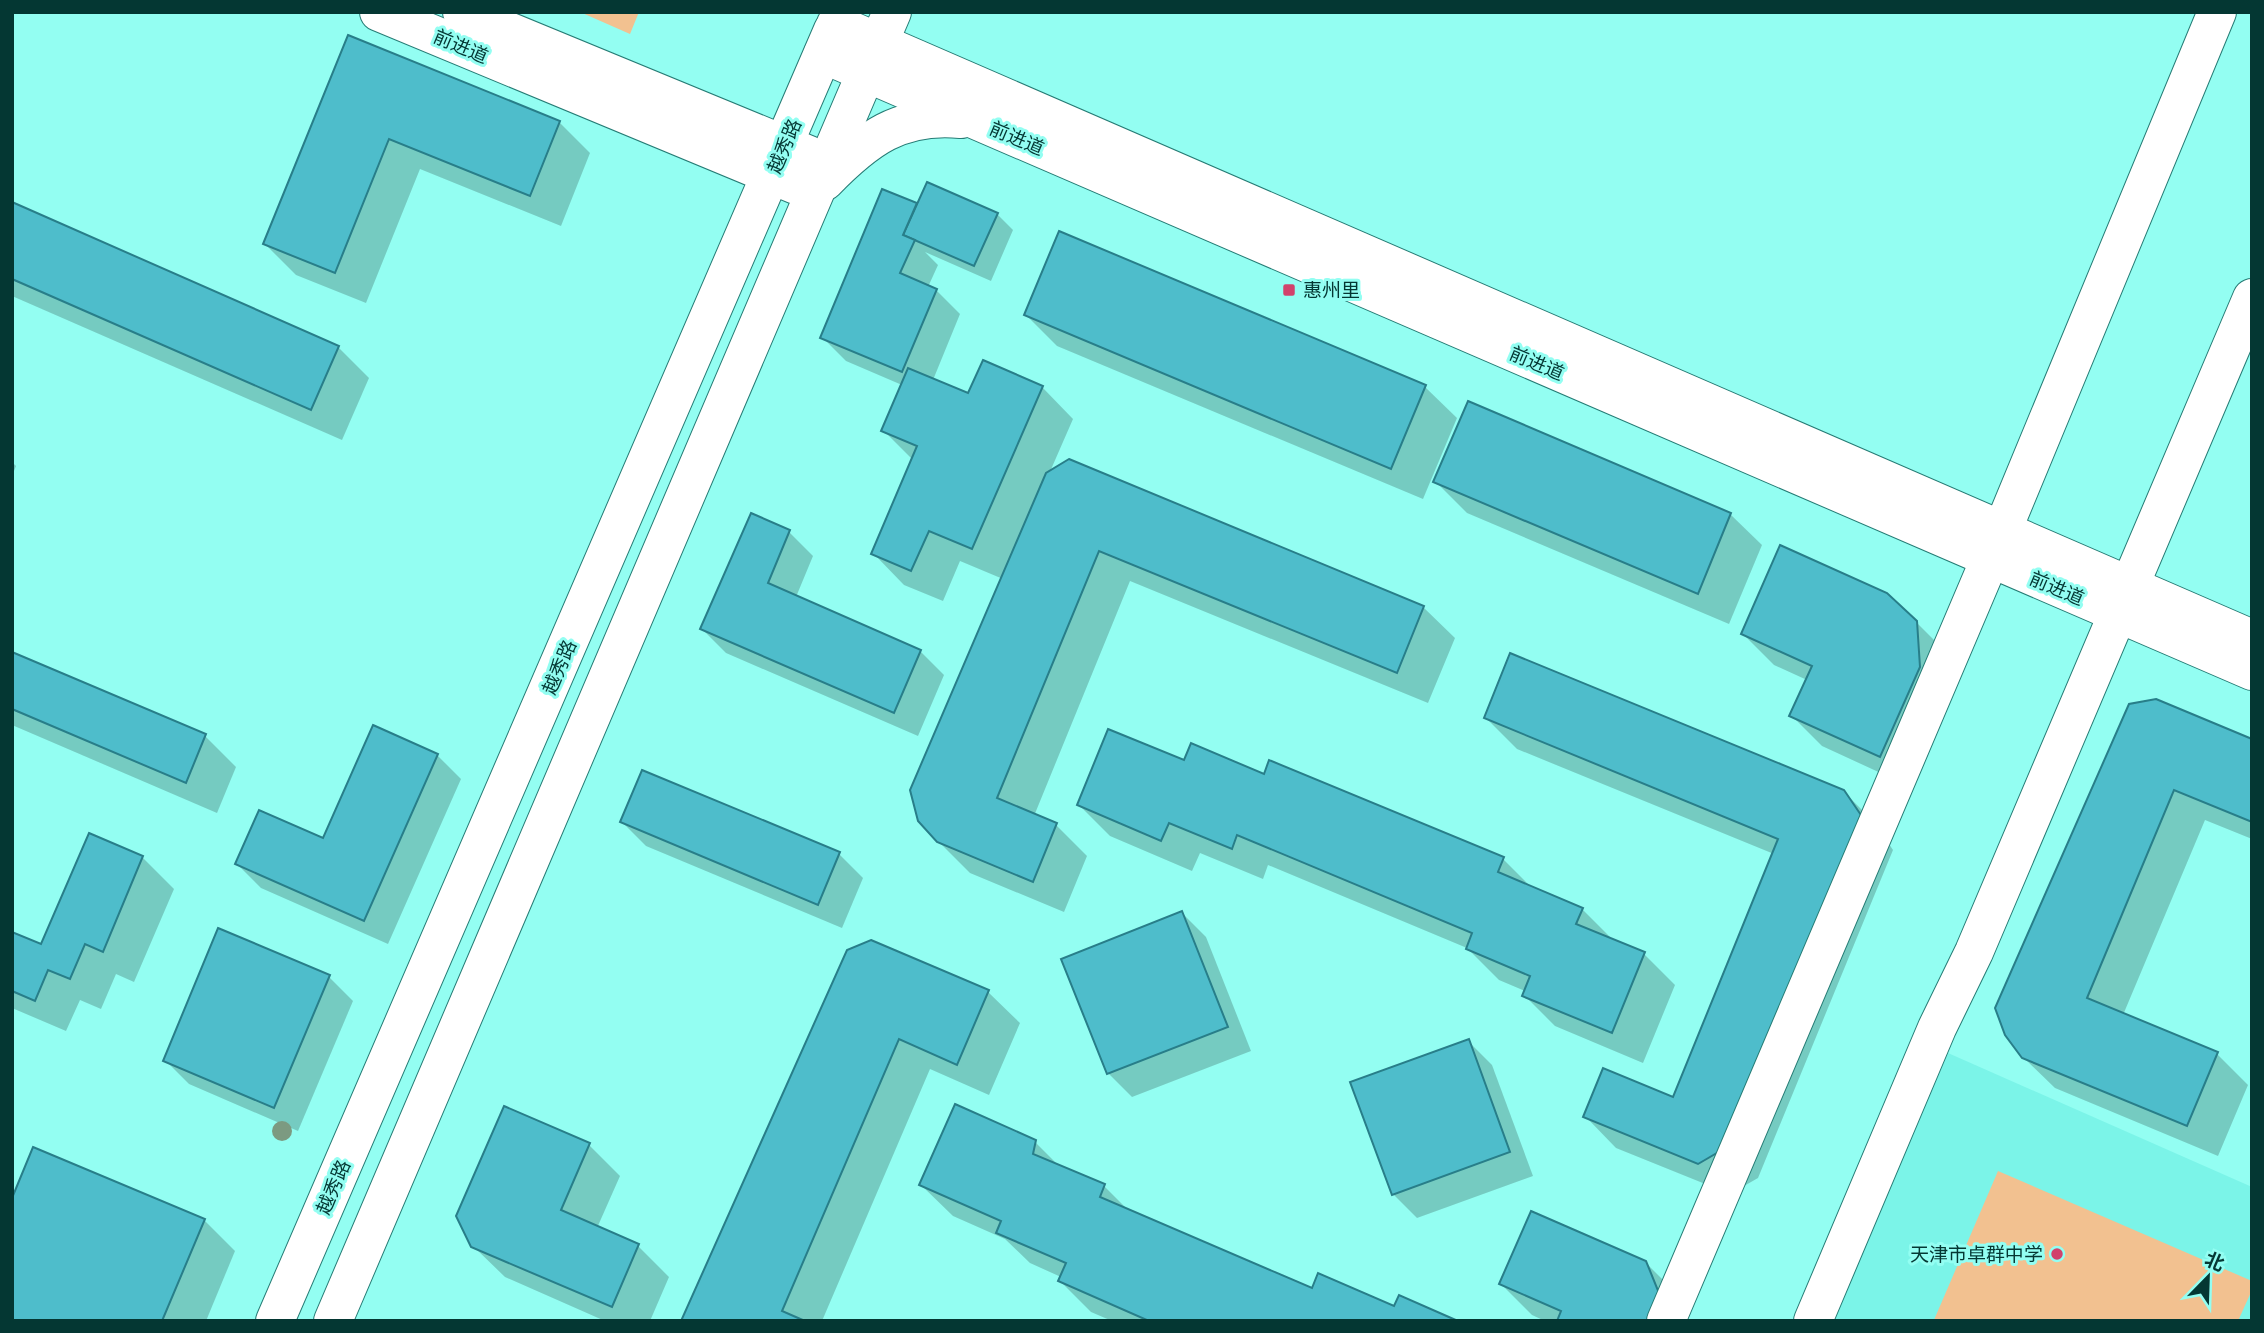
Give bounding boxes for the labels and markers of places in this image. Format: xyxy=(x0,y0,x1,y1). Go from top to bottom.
place label: 惠州里 xyxy=(1303,279,1360,301)
marker: 惠州里 xyxy=(1281,282,1297,298)
place label: 天津市卓群中学 xyxy=(1910,1243,2043,1265)
marker: 天津市卓群中学 xyxy=(2049,1246,2065,1262)

